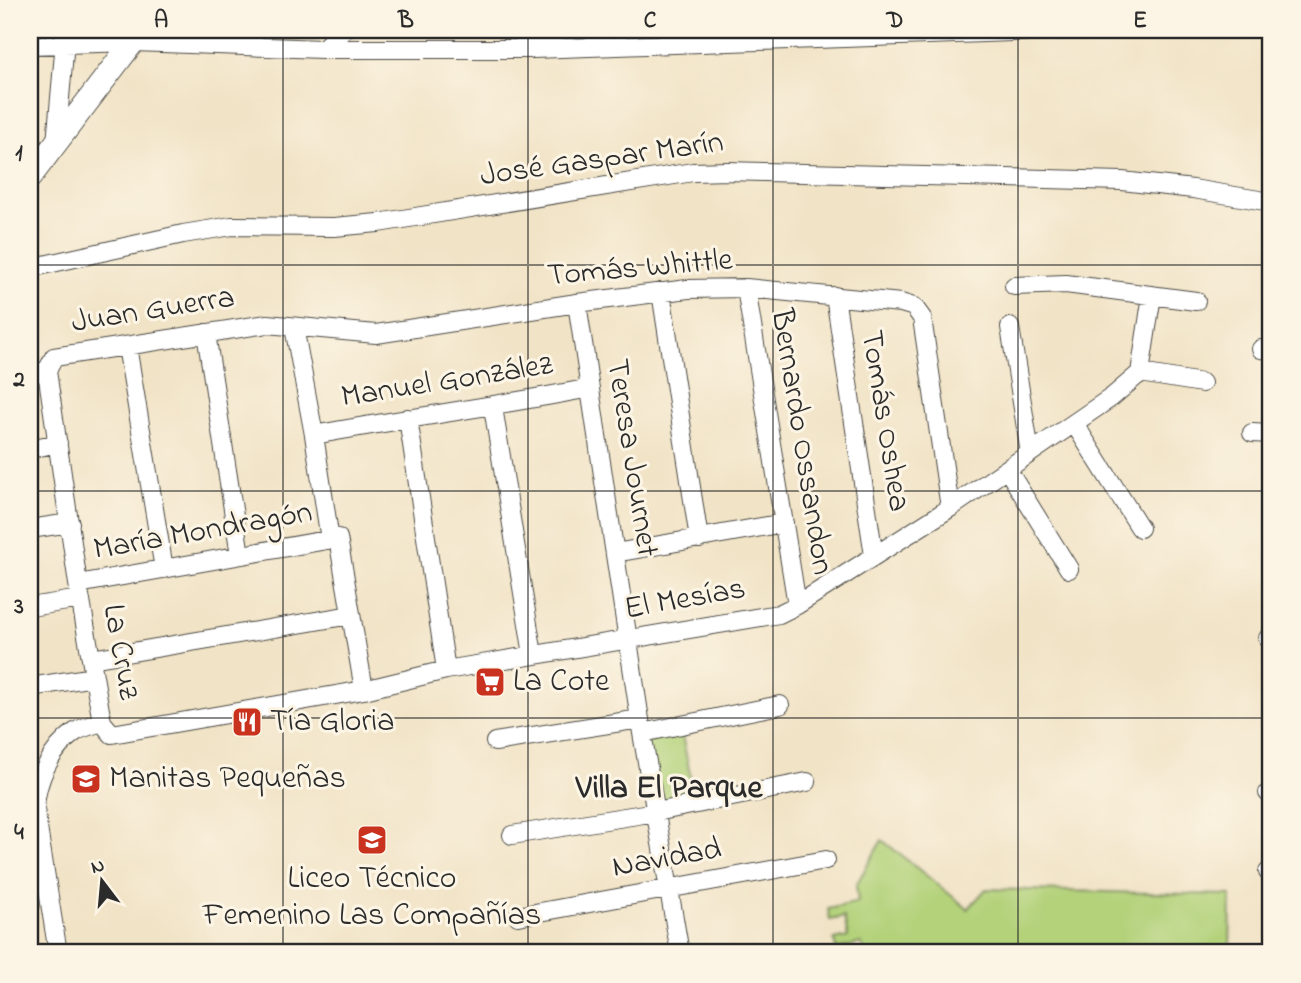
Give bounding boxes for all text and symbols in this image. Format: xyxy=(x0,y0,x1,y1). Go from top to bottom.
text: A xyxy=(154,5,168,38)
text: B xyxy=(397,5,414,38)
text: C xyxy=(644,5,657,38)
text: D xyxy=(886,5,903,38)
text: E xyxy=(1133,5,1147,38)
street label: José Gaspar Marín xyxy=(477,120,727,200)
text: 1 xyxy=(15,138,23,171)
street label: Tomás Whittle xyxy=(545,237,735,301)
street label: Juan Guerra xyxy=(68,275,238,347)
street label: Bernardo Ossandon xyxy=(757,305,845,578)
street label: Tomás Oshea xyxy=(846,327,922,515)
street label: Manuel González xyxy=(338,342,557,422)
street label: Teresa Journet xyxy=(592,356,670,561)
text: 2 xyxy=(12,364,25,397)
street label: María Mondragón xyxy=(90,490,316,574)
street label: El Mesías xyxy=(621,566,749,634)
text: 3 xyxy=(13,591,24,624)
street label: La Cruz xyxy=(89,601,152,704)
place label: La Cote xyxy=(513,659,610,706)
supermarket icon: La Cote xyxy=(473,665,507,699)
place label: Tía Gloria xyxy=(270,699,394,746)
restaurant icon: Tía Gloria xyxy=(230,705,264,739)
place label: Manitas Pequeñas xyxy=(109,756,346,803)
school or university icon: Manitas Pequeñas xyxy=(69,762,103,796)
district label: Villa El Parque xyxy=(575,765,763,813)
text: 4 xyxy=(14,817,24,850)
school or university icon: Liceo Técnico Femenino Las Compañías xyxy=(355,823,389,857)
street label: Navidad xyxy=(609,826,725,892)
north arrow xyxy=(66,846,136,916)
text: N xyxy=(88,852,108,882)
place label: Liceo Técnico Femenino Las Compañías xyxy=(202,856,541,940)

